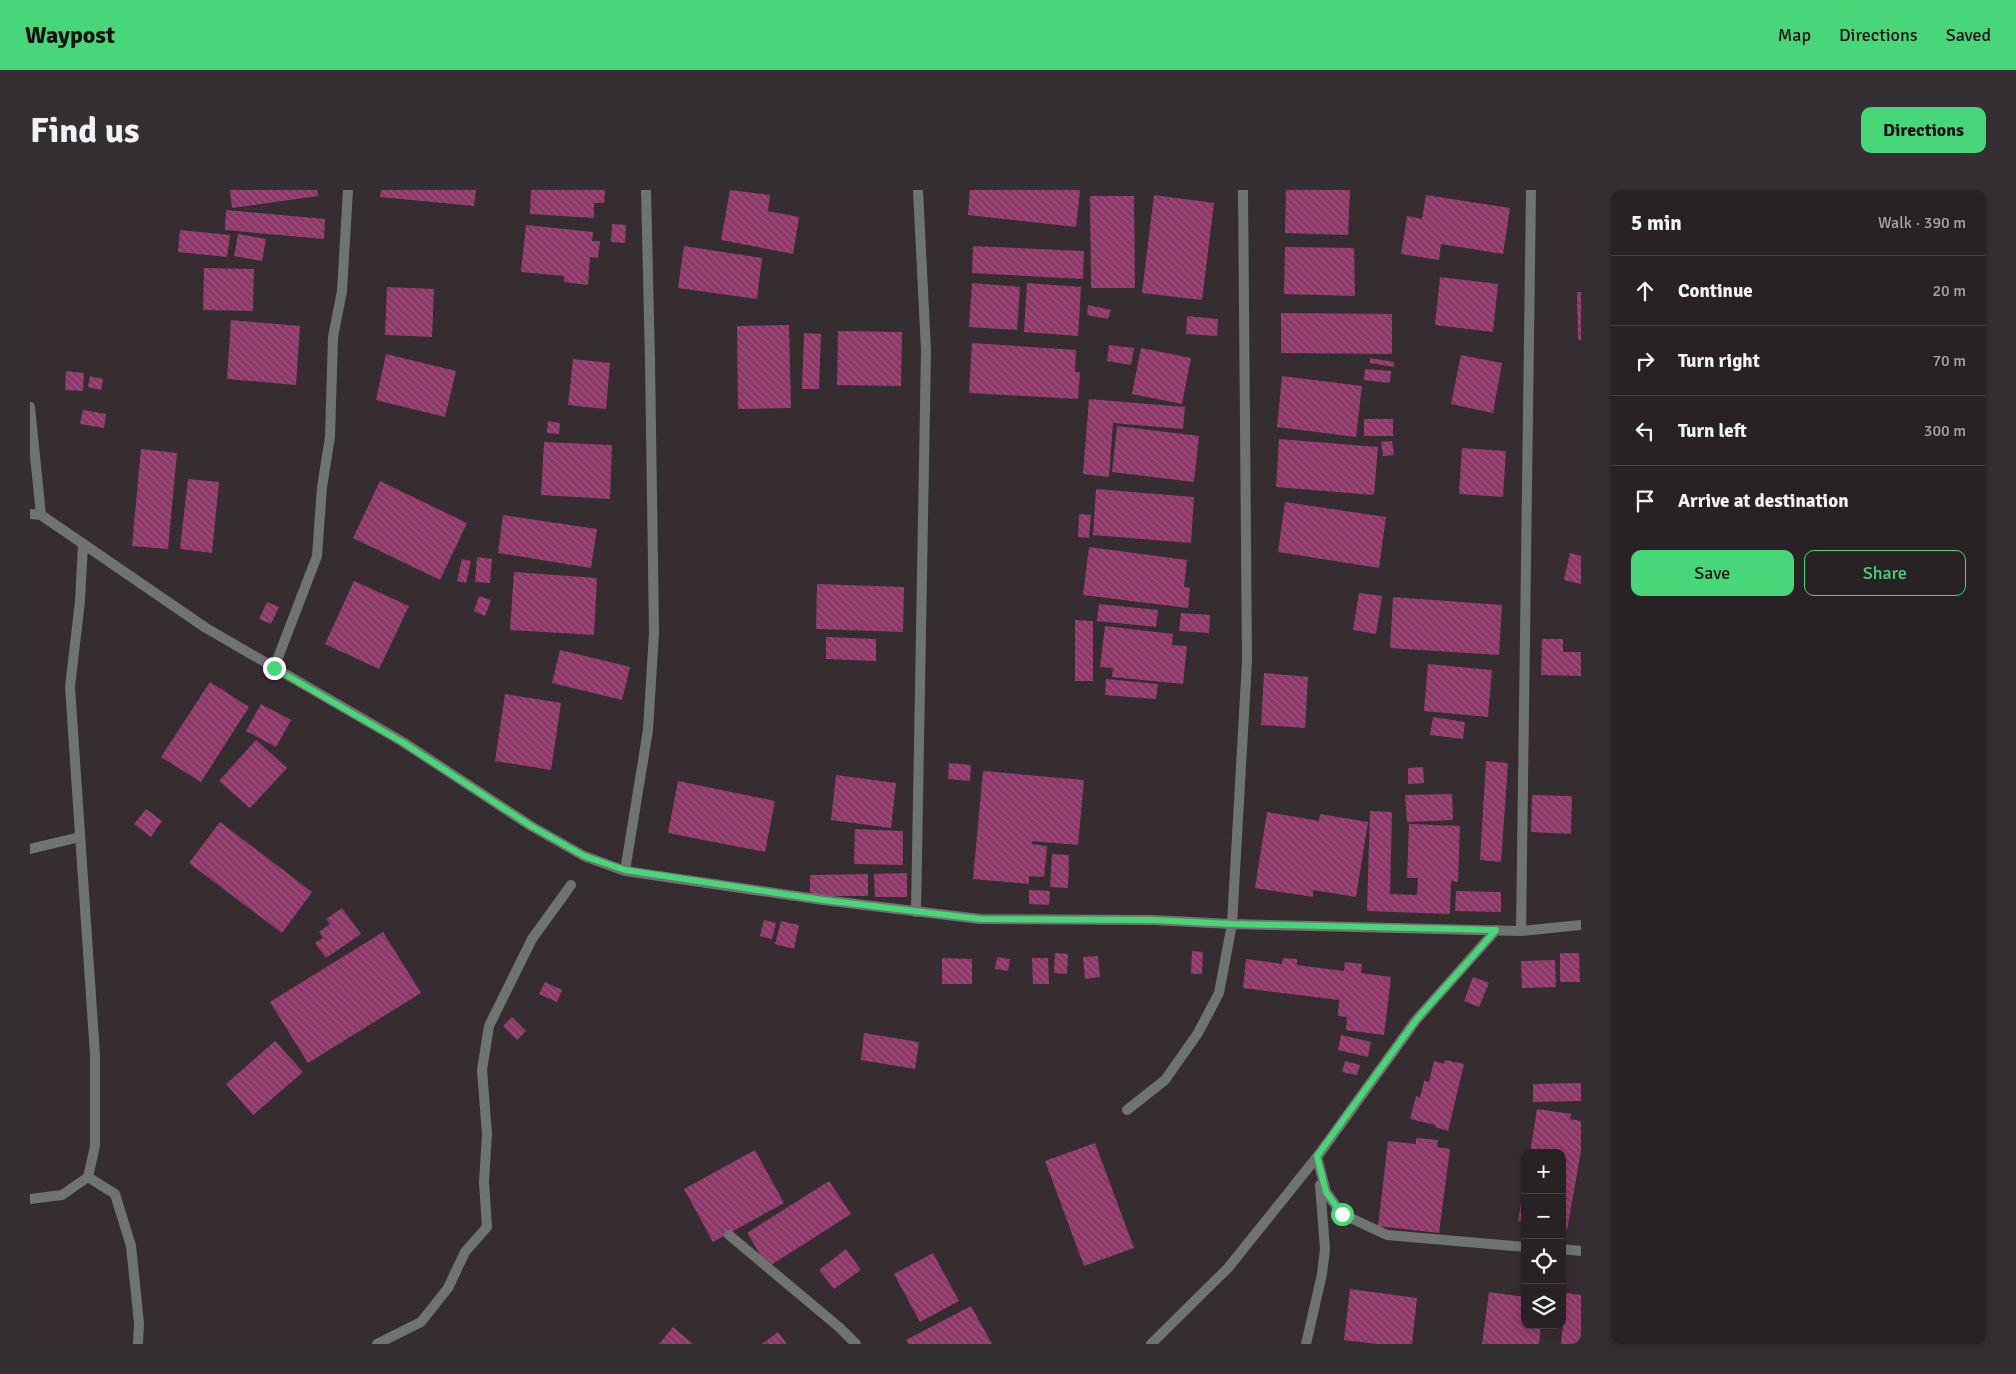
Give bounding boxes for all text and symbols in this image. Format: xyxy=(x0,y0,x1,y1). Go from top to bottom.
text: Waypost xyxy=(25,20,115,50)
text: Map xyxy=(1778,24,1811,46)
text: Directions xyxy=(1839,24,1918,46)
text: Saved xyxy=(1946,24,1991,46)
button: Directions xyxy=(1861,107,1986,153)
text: Find us xyxy=(30,109,140,152)
text: 5 min xyxy=(1631,210,1682,236)
text: Walk · 390 m xyxy=(1878,213,1966,233)
icon: ahead xyxy=(1631,277,1659,305)
text: Continue xyxy=(1678,279,1753,303)
text: 20 m xyxy=(1932,281,1966,301)
icon: right xyxy=(1631,347,1659,375)
text: Turn right xyxy=(1678,349,1760,373)
text: 70 m xyxy=(1932,351,1966,371)
icon: left xyxy=(1631,417,1659,445)
text: Turn left xyxy=(1678,419,1747,443)
text: 300 m xyxy=(1924,421,1966,441)
icon: arrive xyxy=(1631,487,1659,515)
text: Arrive at destination xyxy=(1678,489,1849,513)
button: Save xyxy=(1631,550,1794,596)
button: Share xyxy=(1804,550,1966,596)
route end xyxy=(263,657,286,680)
map controls xyxy=(1521,1149,1566,1329)
button: + xyxy=(1521,1149,1566,1194)
button: − xyxy=(1521,1194,1566,1239)
route start xyxy=(1331,1203,1354,1226)
button: locate xyxy=(1521,1239,1566,1284)
button: layers xyxy=(1521,1284,1566,1329)

